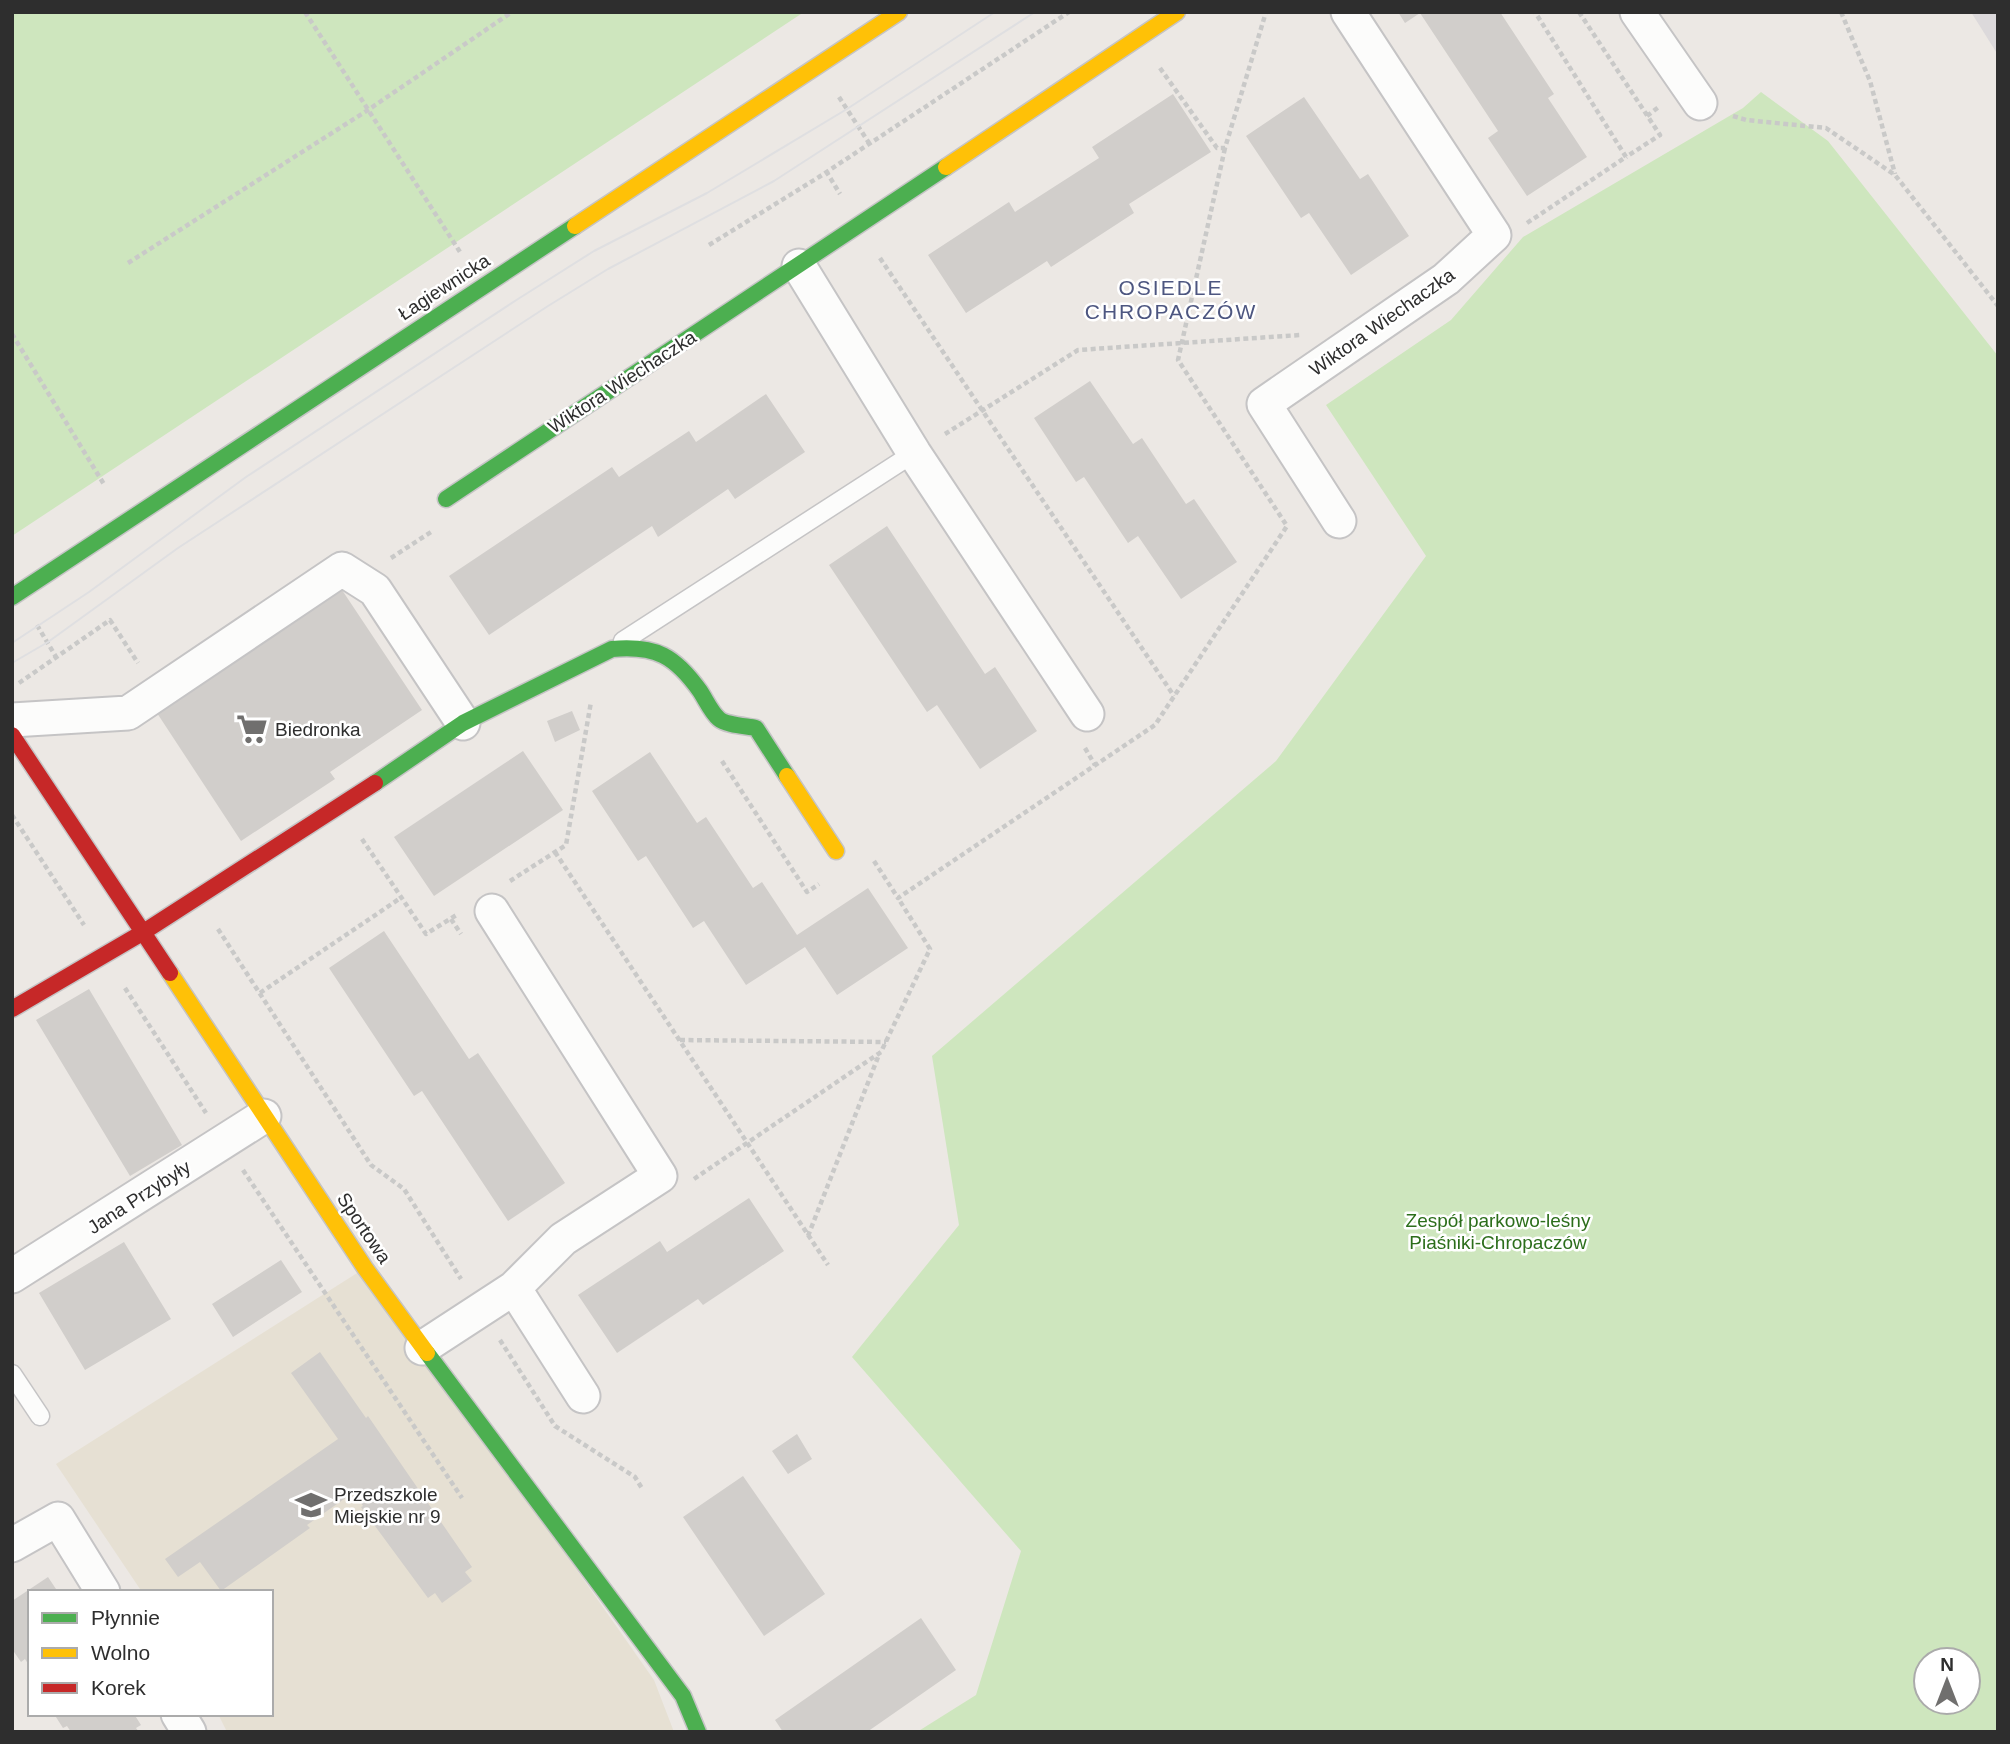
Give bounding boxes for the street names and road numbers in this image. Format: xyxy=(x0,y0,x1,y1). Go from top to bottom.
street label: Łagiewnicka xyxy=(394,249,494,324)
street label: Wiktora Wiechaczka xyxy=(1305,264,1459,380)
street label: Wiktora Wiechaczka xyxy=(544,326,700,438)
street label: Jana Przybyły xyxy=(84,1156,195,1238)
street label: Sportowa xyxy=(333,1189,395,1267)

